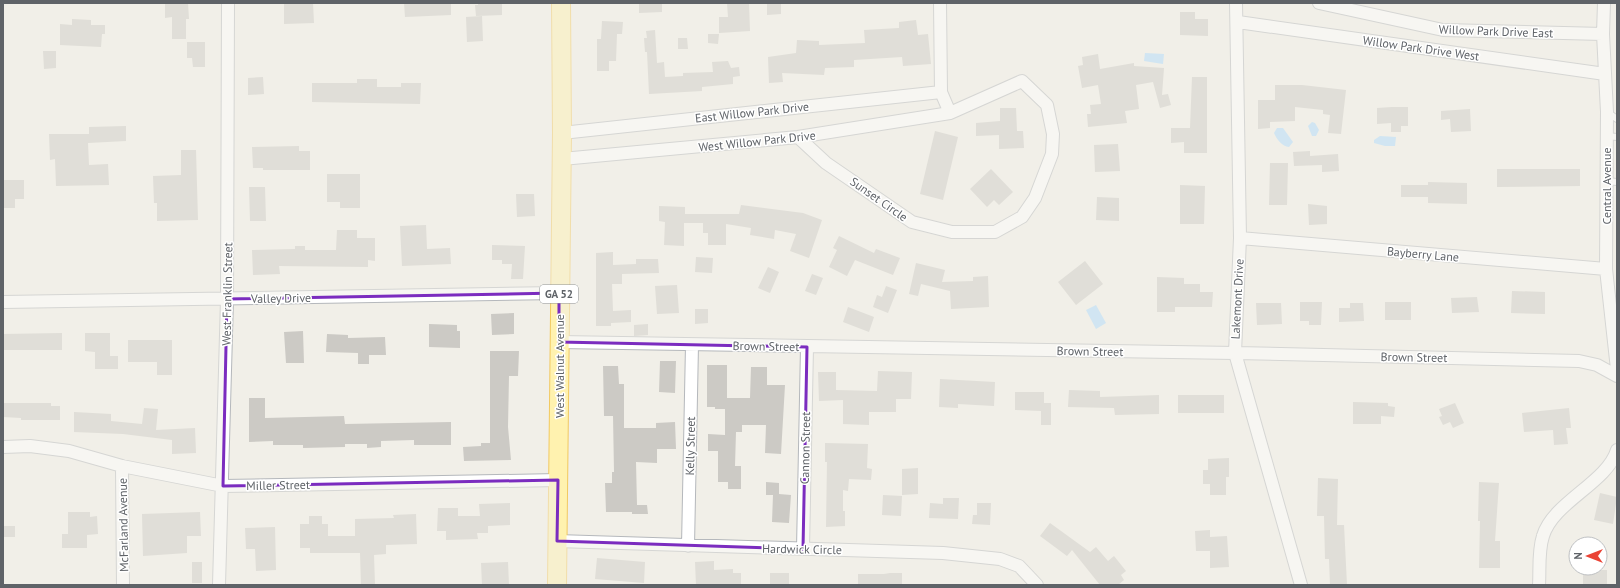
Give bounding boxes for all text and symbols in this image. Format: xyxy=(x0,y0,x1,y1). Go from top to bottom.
street label: Willow Park Drive East xyxy=(1438,22,1554,40)
street label: Willow Park Drive West xyxy=(1362,32,1480,64)
street label: East Willow Park Drive xyxy=(694,99,810,125)
street label: West Willow Park Drive xyxy=(698,127,816,155)
street label: Central Avenue xyxy=(1599,148,1614,225)
street label: Sunset Circle xyxy=(847,174,911,224)
street label: West Franklin Street xyxy=(219,242,235,346)
street label: Bayberry Lane xyxy=(1386,243,1460,265)
street label: Lakemont Drive xyxy=(1227,258,1247,340)
road number: GA 52 xyxy=(540,285,578,303)
street label: Valley Drive xyxy=(250,290,311,306)
street label: West Walnut Avenue xyxy=(552,314,567,418)
street label: Brown Street xyxy=(733,338,799,354)
street label: Brown Street xyxy=(1057,343,1123,359)
street label: Brown Street xyxy=(1381,349,1447,365)
street label: Cannon Street xyxy=(797,412,813,484)
street label: Kelly Street xyxy=(682,416,698,476)
street label: Miller Street xyxy=(246,477,310,493)
street label: McFarland Avenue xyxy=(115,478,131,572)
north arrow xyxy=(1568,536,1608,576)
street label: Hardwick Circle xyxy=(762,541,842,557)
text: N xyxy=(1571,552,1585,560)

